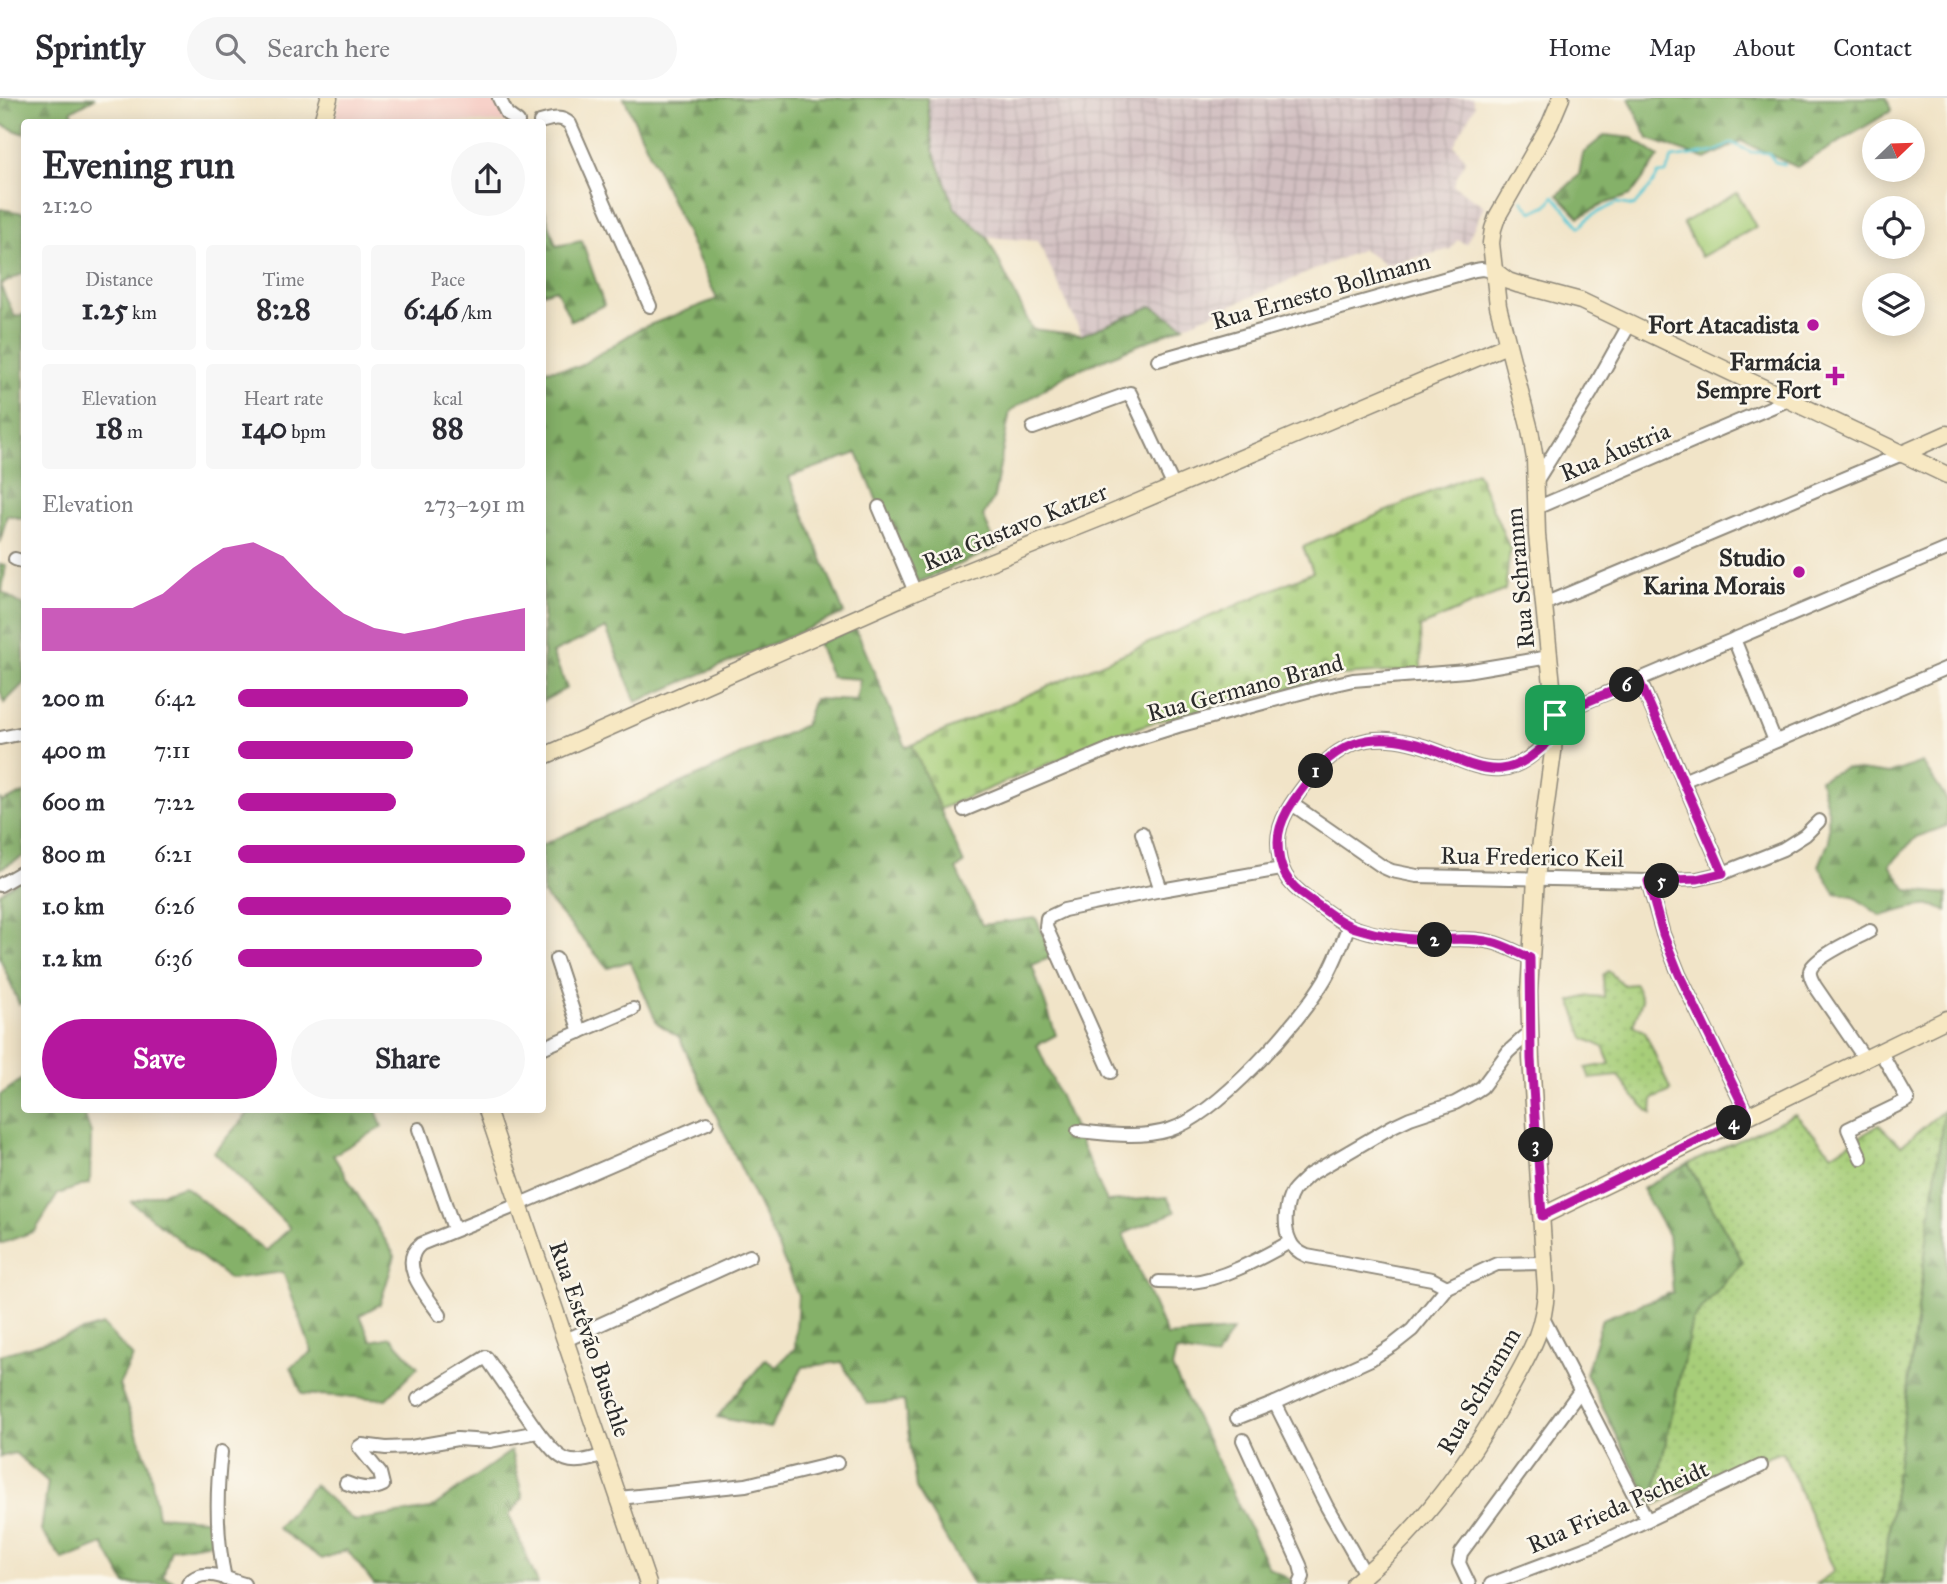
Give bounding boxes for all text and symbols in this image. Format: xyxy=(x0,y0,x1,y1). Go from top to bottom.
search box xyxy=(187,17,677,80)
text: Sprintly xyxy=(35,28,145,68)
icon: search xyxy=(211,29,249,67)
text: Search here xyxy=(267,32,390,64)
text: Home xyxy=(1548,33,1611,63)
text: Map xyxy=(1649,33,1696,63)
text: About xyxy=(1734,33,1795,63)
text: Contact xyxy=(1833,33,1912,63)
north arrow xyxy=(1862,119,1925,182)
map controls xyxy=(1862,119,1925,336)
text: Evening run xyxy=(42,142,235,188)
button: share xyxy=(451,142,525,216)
text: 21:20 xyxy=(42,191,93,219)
button: locate xyxy=(1862,196,1925,259)
street label: Rua Ernesto Bollmann xyxy=(1208,245,1434,337)
text: Distance xyxy=(85,268,153,291)
text: Time xyxy=(262,268,305,291)
text: Pace xyxy=(431,268,465,291)
button: layers xyxy=(1862,273,1925,336)
text: 1.25 xyxy=(81,291,128,327)
text: 8:28 xyxy=(256,291,311,327)
text: 6:46 xyxy=(403,291,458,327)
text: km xyxy=(128,301,157,324)
text: /km xyxy=(458,301,492,324)
place label: Fort Atacadista xyxy=(1648,310,1800,340)
marker: Fort Atacadista xyxy=(1805,317,1821,333)
place label: Farmácia Sempre Fort xyxy=(1696,347,1822,405)
marker: Farmácia Sempre Fort xyxy=(1827,368,1843,384)
text: Elevation xyxy=(81,387,157,410)
text: Heart rate xyxy=(244,387,323,410)
text: kcal xyxy=(433,387,463,410)
text: 18 xyxy=(95,410,123,446)
text: 140 xyxy=(241,410,287,446)
text: 88 xyxy=(432,410,464,446)
street label: Rua Áustria xyxy=(1556,415,1675,489)
text: m xyxy=(123,420,143,443)
text: bpm xyxy=(287,420,326,443)
street label: Rua Gustavo Katzer xyxy=(918,476,1112,578)
text: Elevation xyxy=(42,490,133,518)
text: 273–291 m xyxy=(424,490,525,518)
street label: Rua Schramm xyxy=(1499,506,1541,650)
place label: Studio Karina Morais xyxy=(1643,543,1785,601)
marker: Studio Karina Morais xyxy=(1791,564,1807,580)
street label: Rua Germano Brand xyxy=(1144,647,1346,729)
pin: 6 xyxy=(1610,668,1644,702)
text: 6 xyxy=(1622,673,1631,696)
text: 200 m xyxy=(42,684,104,712)
text: 6:42 xyxy=(154,684,196,712)
pin xyxy=(1525,685,1585,745)
icon: arrive xyxy=(1536,696,1574,734)
text: 400 m xyxy=(42,736,106,764)
text: 7:11 xyxy=(154,736,190,764)
pin: 1 xyxy=(1298,754,1334,788)
text: 1 xyxy=(1312,759,1319,782)
text: 600 m xyxy=(42,788,105,816)
text: 7:22 xyxy=(154,788,195,816)
text: 800 m xyxy=(42,840,105,868)
text: 6:21 xyxy=(154,840,192,868)
street label: Rua Frederico Keil xyxy=(1440,840,1625,874)
pin: 5 xyxy=(1644,864,1680,898)
text: 5 xyxy=(1657,869,1666,892)
text: 1.0 km xyxy=(42,892,104,920)
text: 6:26 xyxy=(154,892,195,920)
pin: 2 xyxy=(1418,922,1452,958)
text: 2 xyxy=(1430,928,1439,951)
text: 1.2 km xyxy=(42,944,102,972)
text: 6:36 xyxy=(154,944,193,972)
button: Save xyxy=(42,1019,277,1099)
button: Share xyxy=(291,1019,525,1099)
pin: 4 xyxy=(1716,1105,1752,1140)
text: 4 xyxy=(1728,1111,1739,1134)
pin: 3 xyxy=(1518,1128,1554,1162)
text: 3 xyxy=(1532,1133,1539,1156)
street label: Rua Estêvão Buschle xyxy=(542,1237,638,1441)
street label: Rua Schramm xyxy=(1431,1322,1527,1460)
street label: Rua Frieda Pscheidt xyxy=(1523,1453,1714,1560)

